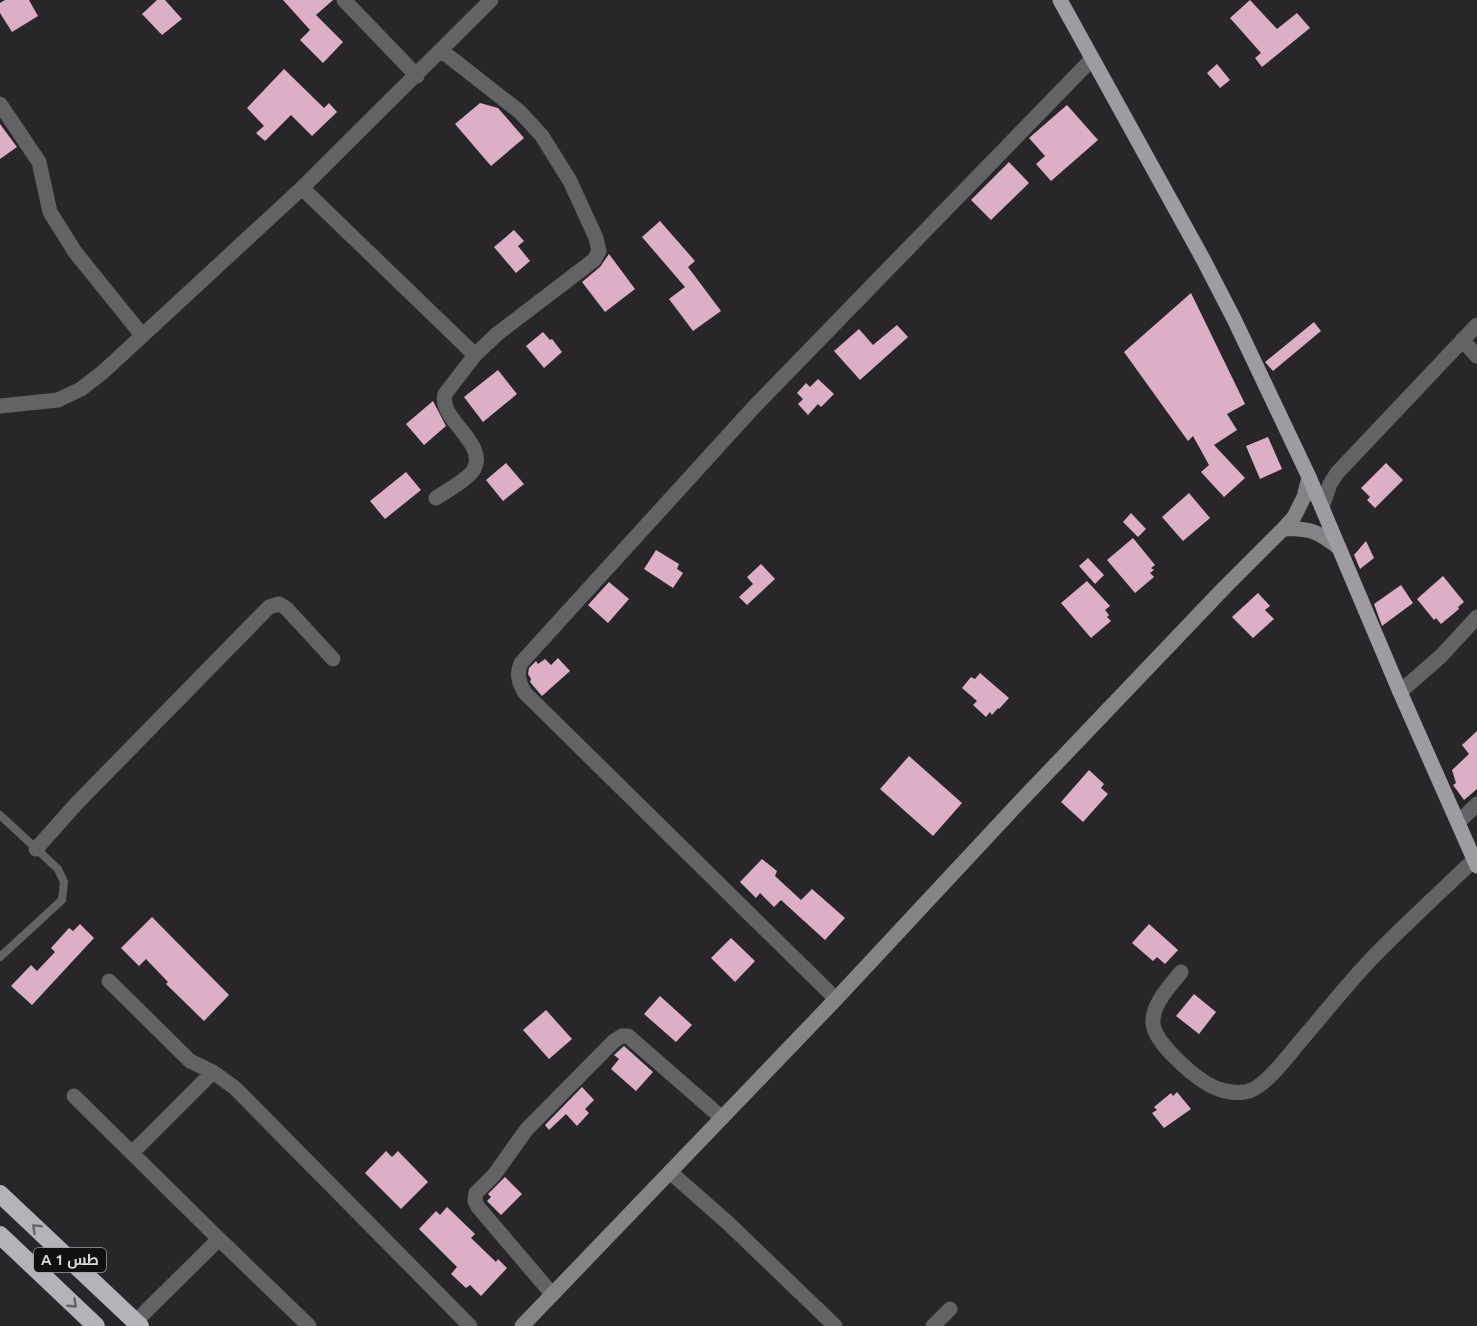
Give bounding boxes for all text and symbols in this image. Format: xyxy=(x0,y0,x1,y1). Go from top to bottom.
one-way arrow xyxy=(33,1224,43,1235)
road number: A 1 طس xyxy=(34,1248,106,1272)
one-way arrow xyxy=(66,1297,77,1308)

